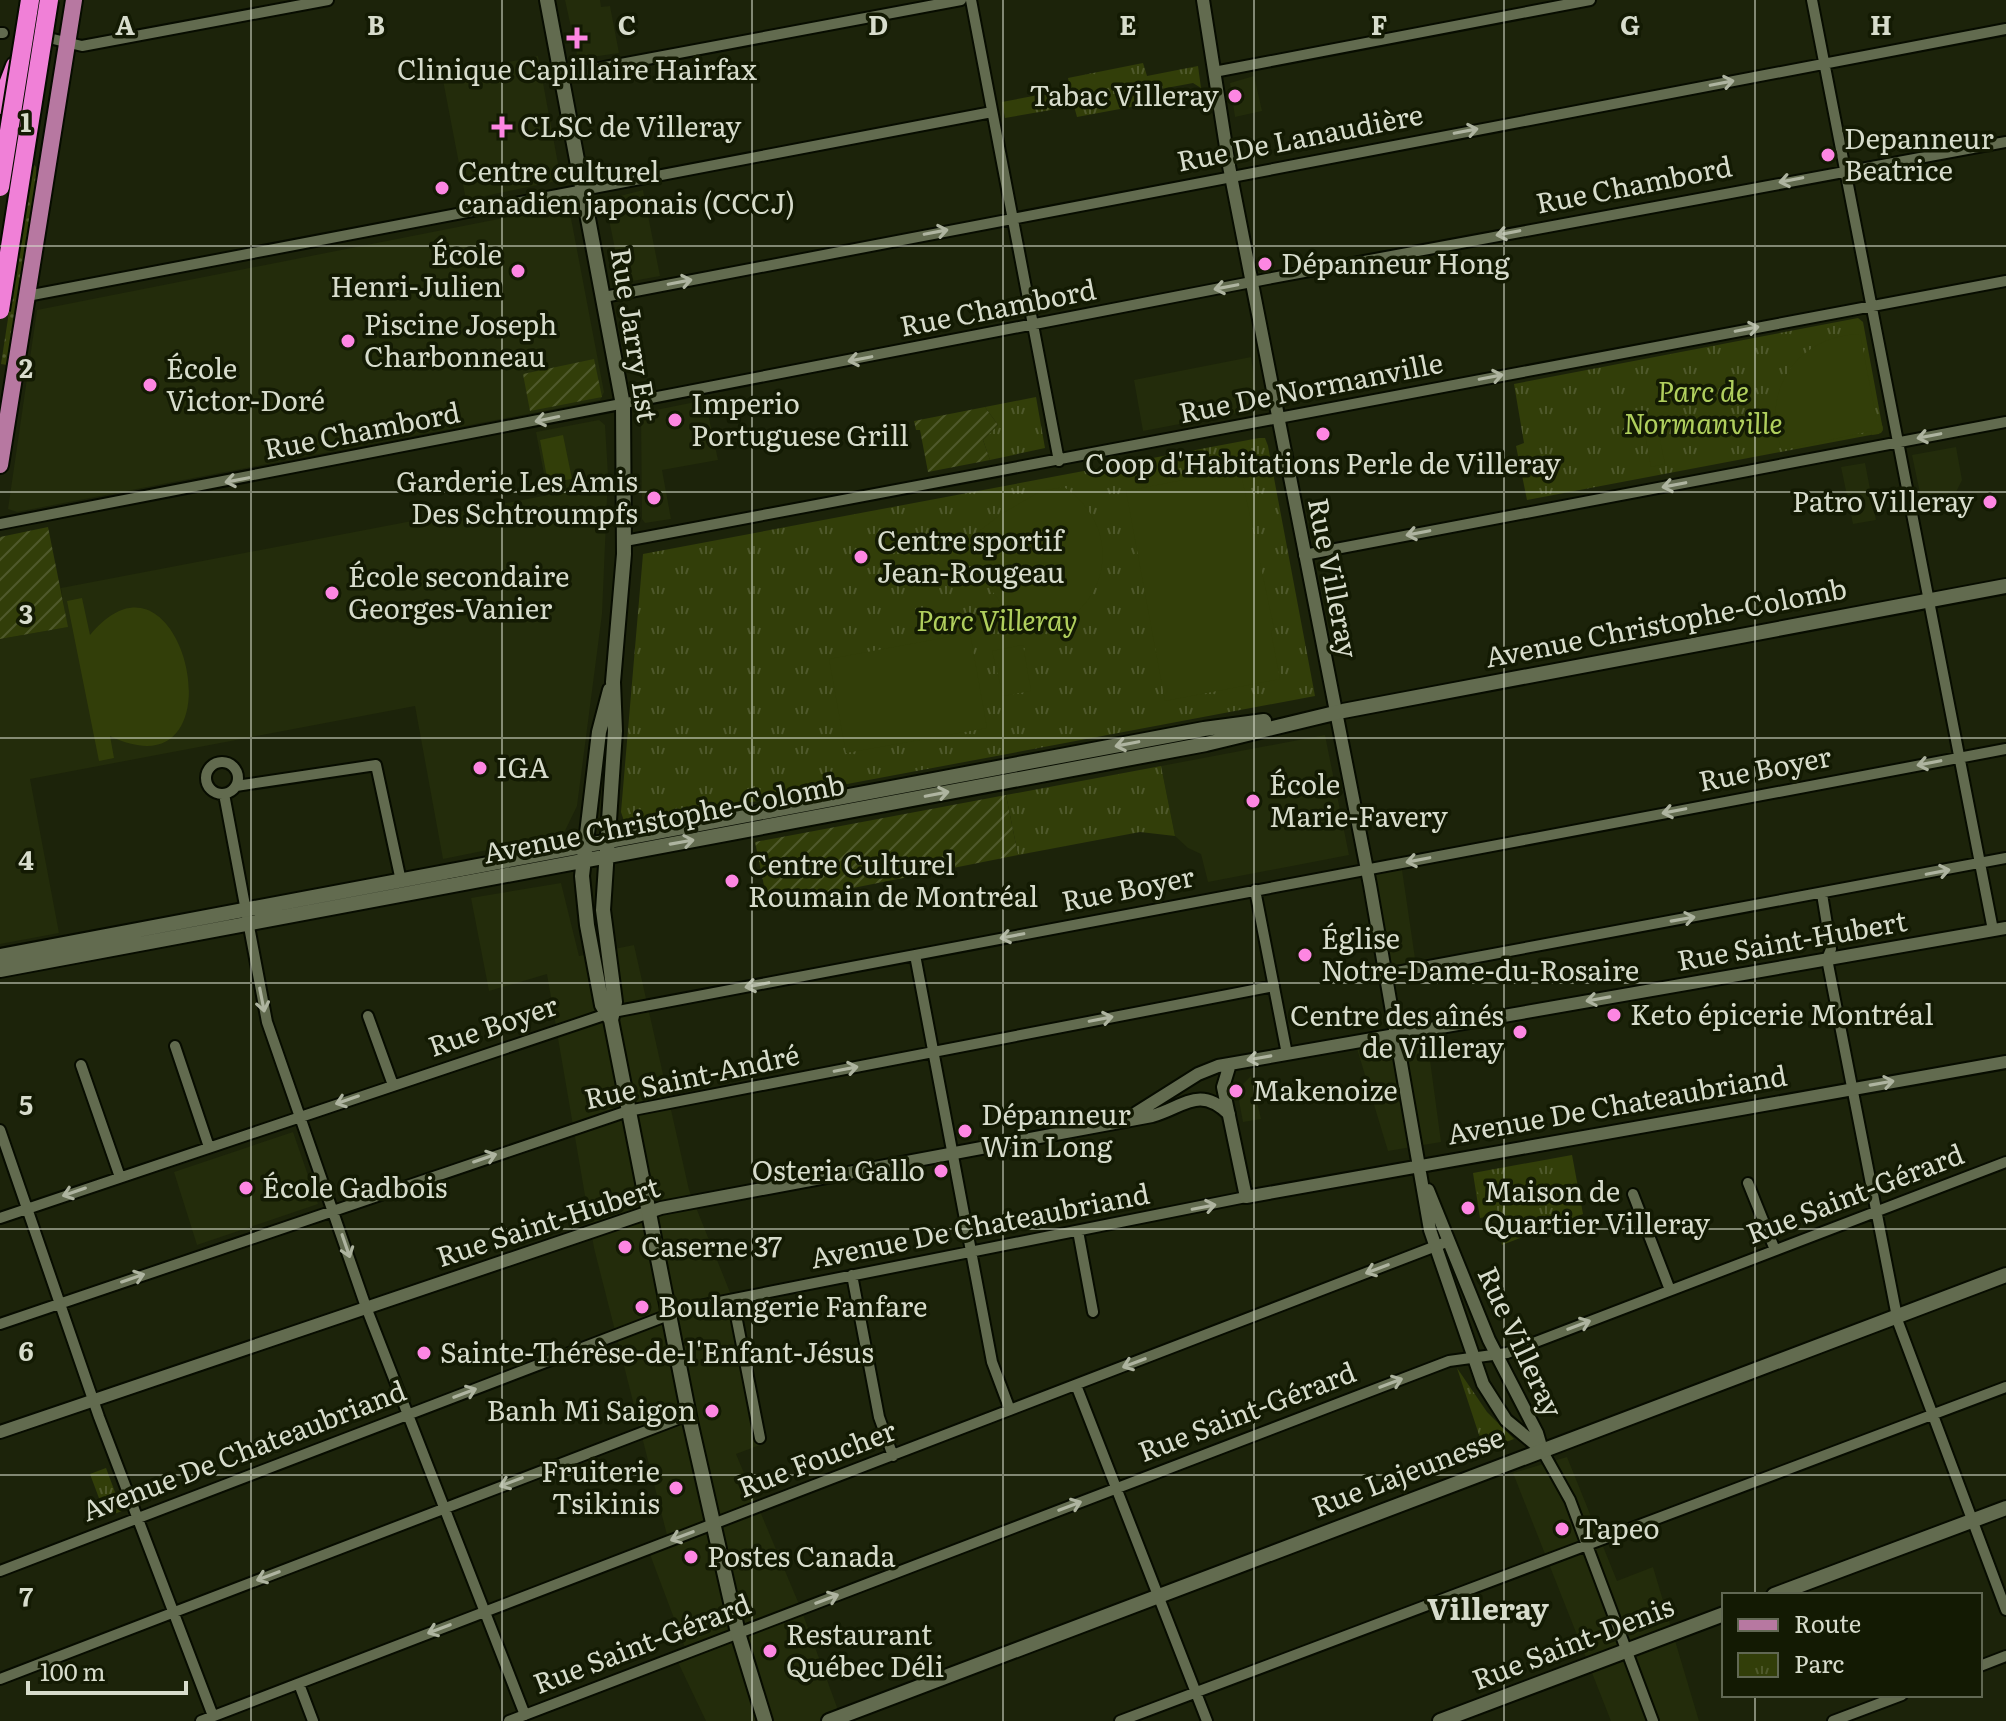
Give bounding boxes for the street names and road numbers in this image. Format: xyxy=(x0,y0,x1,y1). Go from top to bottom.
street label: Rue De Lanaudière xyxy=(1173,92,1426,181)
street label: Rue Chambord xyxy=(1532,143,1735,223)
street label: Rue Jarry Est xyxy=(601,245,671,426)
street label: Rue Chambord xyxy=(896,266,1099,346)
street label: Rue De Normanville xyxy=(1175,340,1446,432)
street label: Rue Chambord xyxy=(260,389,463,469)
street label: Rue Villeray xyxy=(1299,494,1371,662)
street label: Avenue Christophe-Colomb xyxy=(1481,565,1850,677)
street label: Rue Boyer xyxy=(1695,733,1835,800)
street label: Avenue Christophe-Colomb xyxy=(479,761,848,873)
street label: Rue Boyer xyxy=(1058,853,1198,920)
street label: Rue Saint-Hubert xyxy=(1673,898,1911,980)
street label: Rue Boyer xyxy=(422,982,563,1066)
street label: Rue Saint-André xyxy=(580,1032,803,1118)
street label: Avenue De Chateaubriand xyxy=(1443,1052,1790,1154)
street label: Rue Saint-Gérard xyxy=(1739,1131,1969,1253)
street label: Rue Saint-Hubert xyxy=(430,1164,665,1276)
street label: Avenue De Chateaubriand xyxy=(807,1171,1153,1278)
street label: Rue Villeray xyxy=(1469,1259,1575,1424)
street label: Rue Saint-Gérard xyxy=(1131,1349,1361,1471)
street label: Avenue De Chateaubriand xyxy=(75,1368,412,1530)
street label: Rue Foucher xyxy=(731,1407,902,1507)
street label: Rue Lajeunesse xyxy=(1305,1414,1509,1526)
street label: Rue Saint-Gérard xyxy=(526,1581,756,1703)
street label: Rue Saint-Denis xyxy=(1465,1583,1679,1699)

